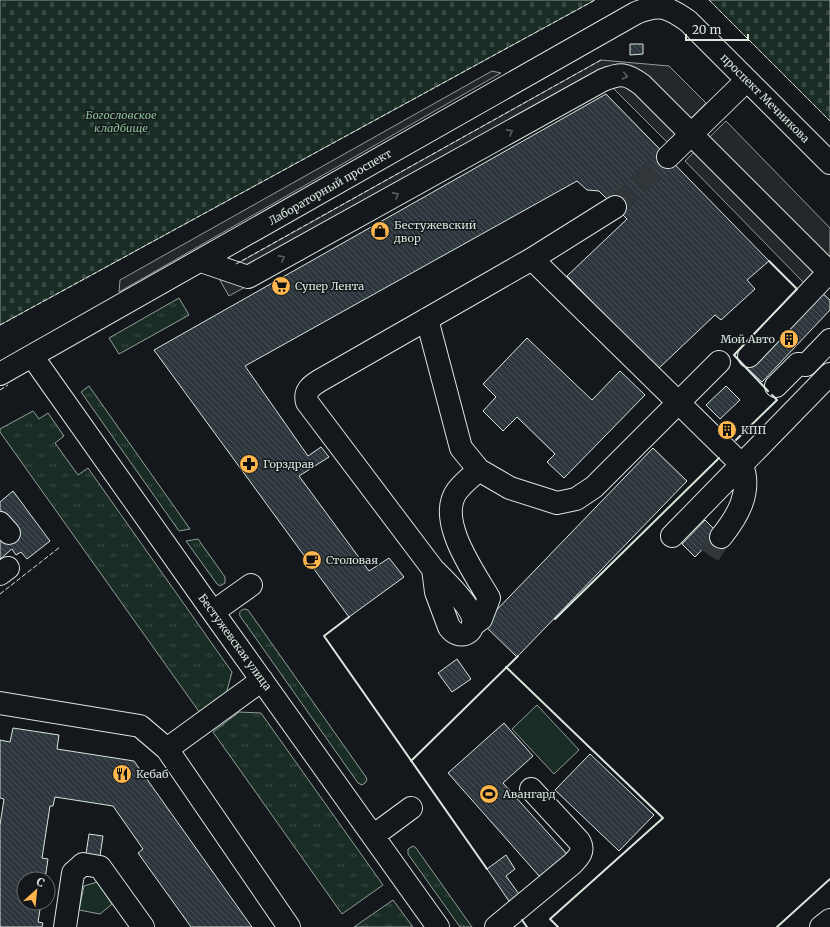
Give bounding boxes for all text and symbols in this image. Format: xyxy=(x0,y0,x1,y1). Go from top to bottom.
scale bar xyxy=(686,16,748,42)
text: 20 m xyxy=(692,22,721,37)
street label: проспект Мечникова xyxy=(718,51,812,145)
one-way arrow xyxy=(622,72,628,80)
park label: Богословское кладбище xyxy=(85,108,157,135)
one-way arrow xyxy=(506,129,513,136)
street label: Лабораторный проспект xyxy=(266,146,394,228)
one-way arrow xyxy=(392,192,399,200)
place label: Бестужевский двор xyxy=(393,218,477,245)
shop icon: Бестужевский двор xyxy=(369,220,391,242)
one-way arrow xyxy=(278,256,286,263)
supermarket icon: Супер Лента xyxy=(270,275,292,297)
place label: Супер Лента xyxy=(295,279,364,293)
building icon: Мой Авто xyxy=(778,328,800,350)
place label: Мой Авто xyxy=(720,332,776,346)
building icon: КПП xyxy=(716,419,738,441)
place label: КПП xyxy=(741,423,767,437)
pharmacy icon: Горздрав xyxy=(238,453,260,475)
place label: Горздрав xyxy=(263,457,315,471)
cafe icon: Столовая xyxy=(301,549,323,571)
place label: Столовая xyxy=(326,553,378,567)
street label: Бестужевская улица xyxy=(195,591,275,693)
restaurant icon: Кебаб xyxy=(111,763,133,785)
place label: Кебаб xyxy=(136,767,169,781)
sports icon: Авангард xyxy=(478,783,500,805)
place label: Авангард xyxy=(502,787,556,801)
north arrow xyxy=(16,871,56,911)
text: С xyxy=(34,874,47,890)

